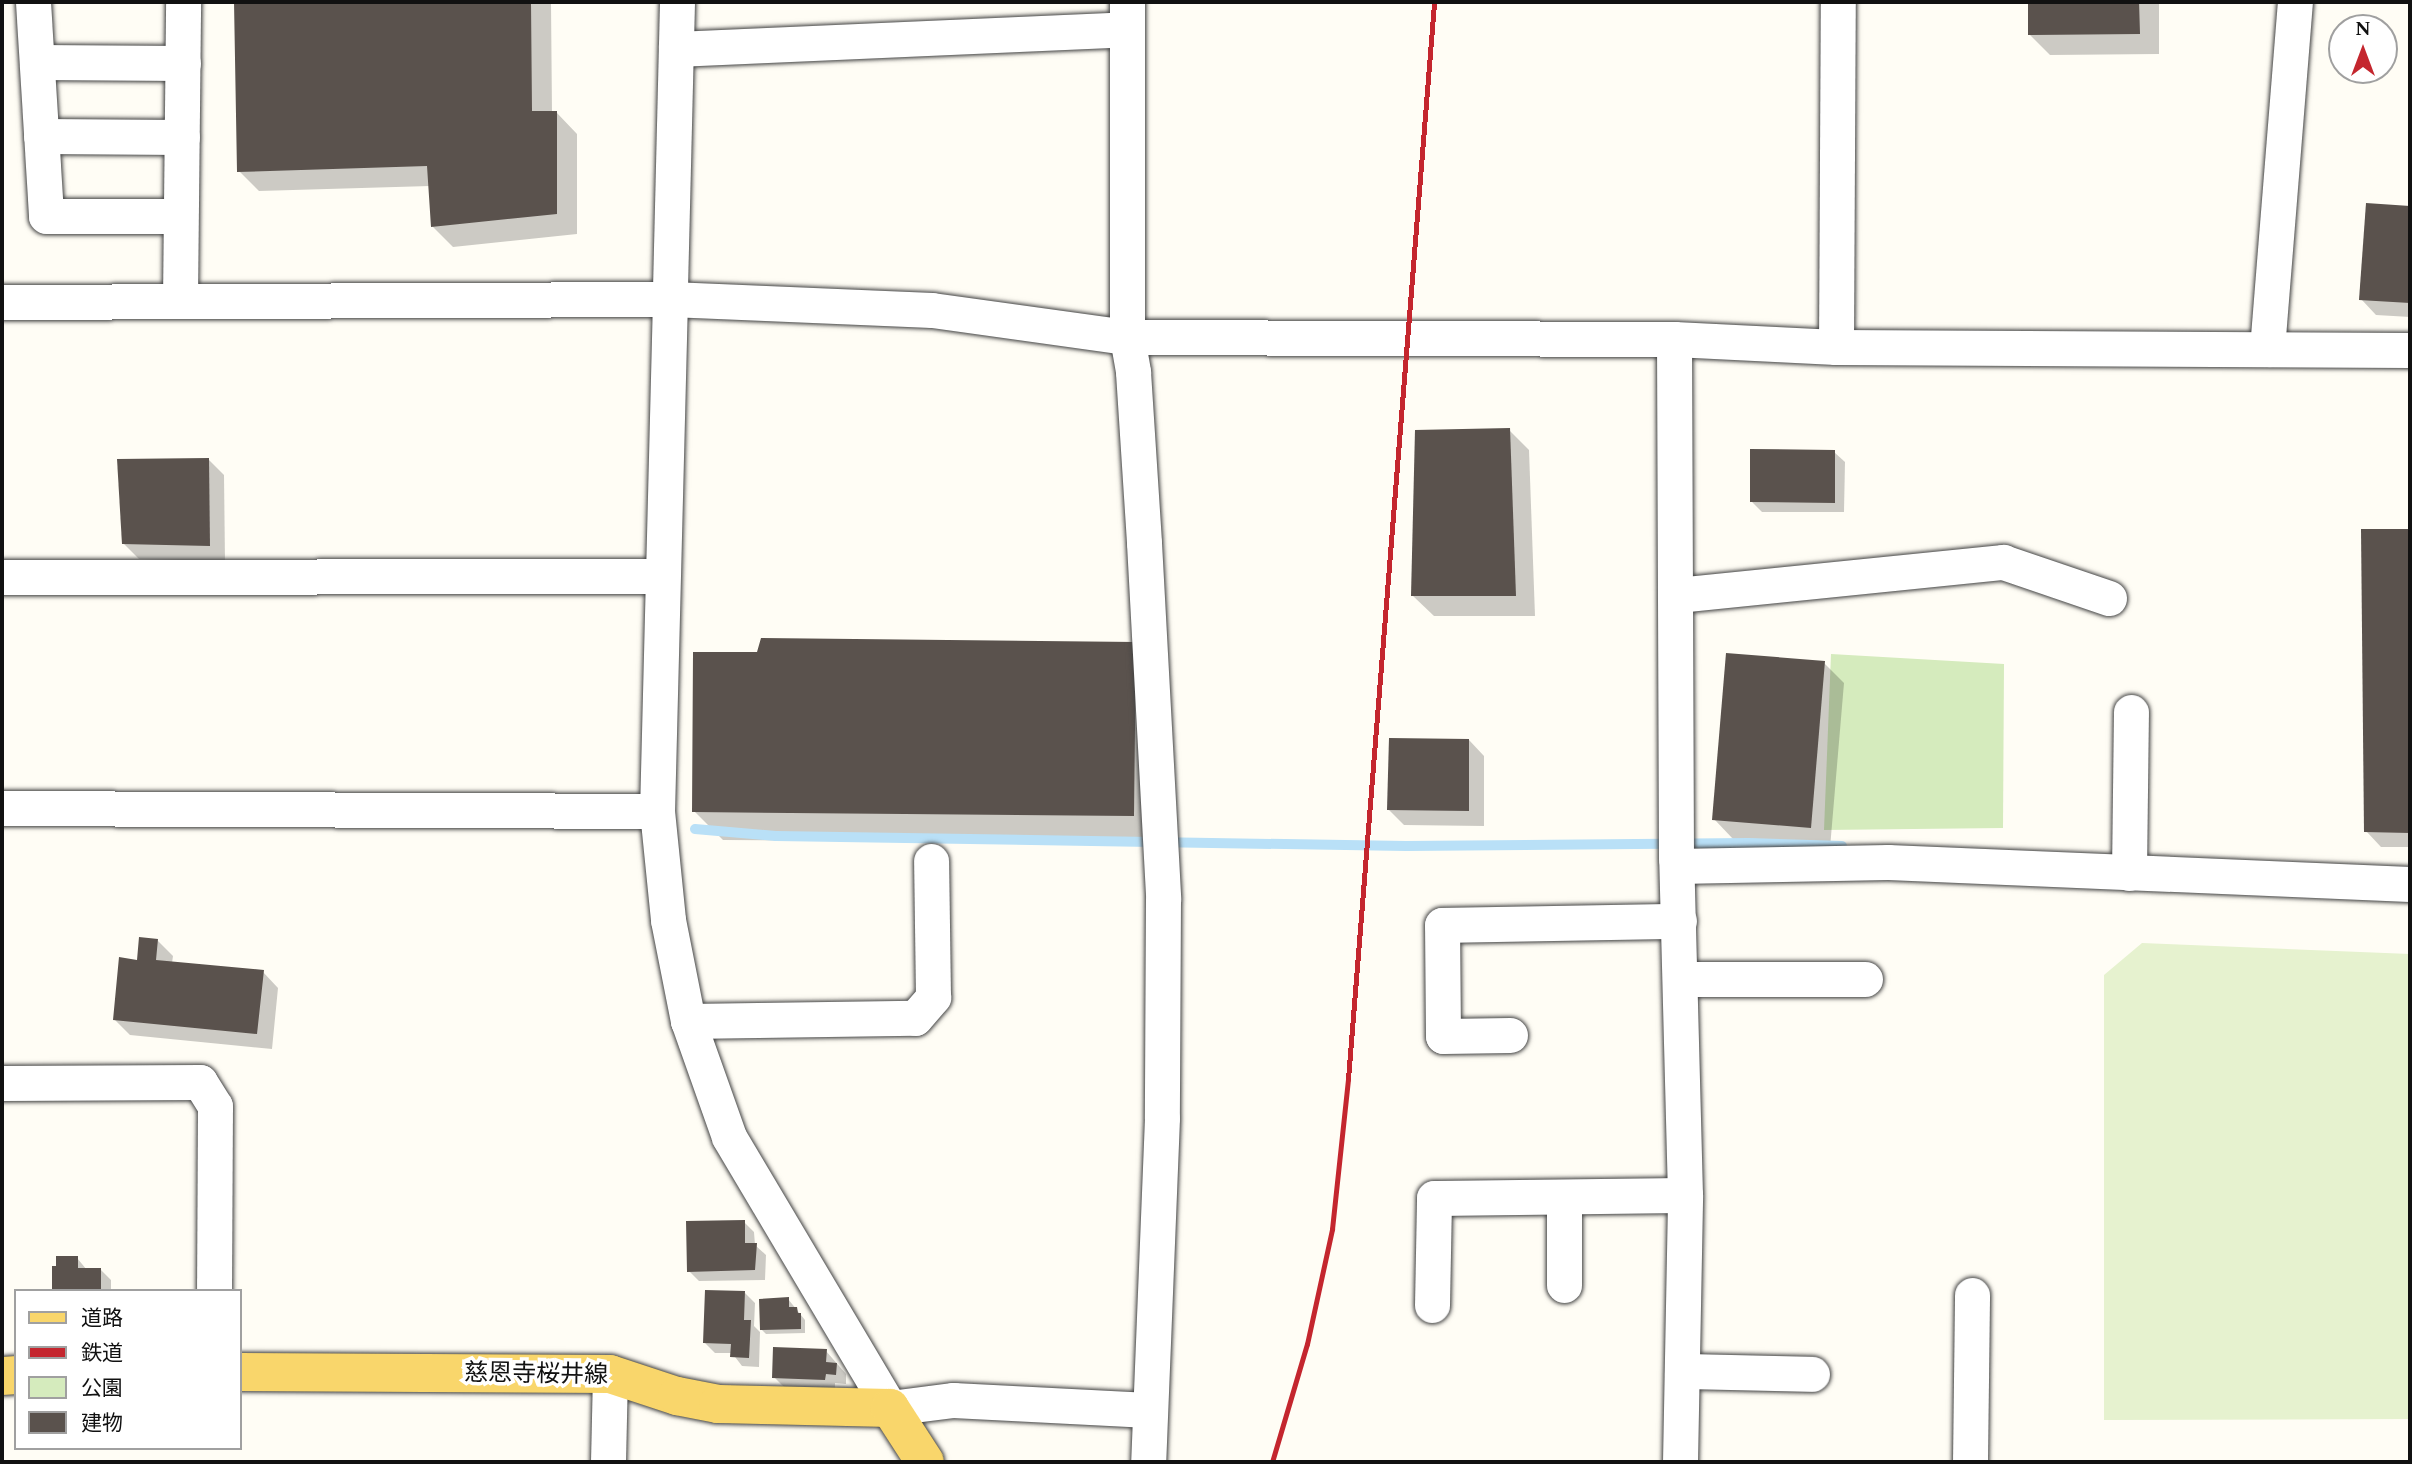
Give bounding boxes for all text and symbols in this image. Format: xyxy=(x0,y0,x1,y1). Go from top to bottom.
north arrow xyxy=(2328,14,2398,84)
text: N xyxy=(2355,15,2371,44)
legend xyxy=(14,1289,242,1450)
text: 道路 xyxy=(81,1303,123,1335)
text: 鉄道 xyxy=(81,1338,123,1370)
street label: 慈恩寺桜井線 xyxy=(464,1359,608,1391)
text: 公園 xyxy=(81,1373,123,1405)
text: 建物 xyxy=(81,1408,123,1440)

